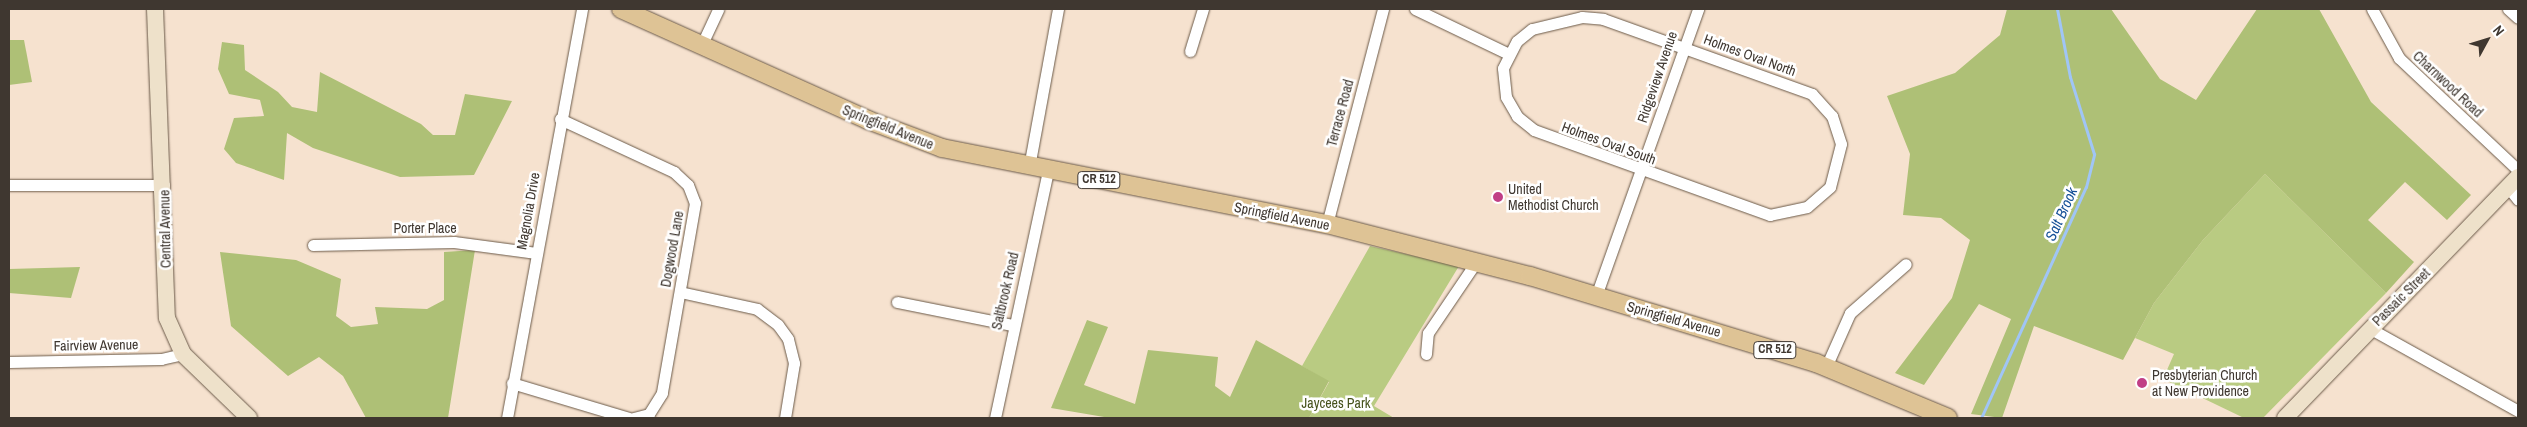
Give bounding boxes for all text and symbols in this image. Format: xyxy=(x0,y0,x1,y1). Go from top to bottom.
north arrow xyxy=(2462,15,2512,65)
text: N xyxy=(2489,22,2508,39)
street label: Ridgeview Avenue xyxy=(1633,29,1681,125)
street label: Holmes Oval North xyxy=(1702,31,1798,79)
street label: Charnwood Road xyxy=(2410,47,2486,121)
street label: Terrace Road xyxy=(1323,78,1357,148)
street label: Springfield Avenue xyxy=(840,101,936,153)
street label: Holmes Oval South xyxy=(1560,118,1658,168)
road number: CR 512 xyxy=(1076,170,1122,190)
street label: Magnolia Drive xyxy=(513,171,543,251)
place label: United Methodist Church xyxy=(1508,181,1599,213)
water label: Salt Brook xyxy=(2041,184,2081,244)
street label: Central Avenue xyxy=(156,189,174,269)
marker: United Methodist Church xyxy=(1492,191,1504,203)
street label: Springfield Avenue xyxy=(1233,198,1331,234)
street label: Dogwood Lane xyxy=(657,210,687,288)
street label: Porter Place xyxy=(393,220,457,236)
street label: Saltbrook Road xyxy=(988,251,1022,331)
street label: Passaic Street xyxy=(2369,265,2433,329)
street label: Springfield Avenue xyxy=(1625,297,1723,341)
street label: Fairview Avenue xyxy=(53,336,139,354)
road number: CR 512 xyxy=(1752,340,1798,360)
place label: Presbyterian Church at New Providence xyxy=(2152,367,2257,400)
marker: Presbyterian Church at New Providence xyxy=(2136,377,2148,389)
park label: Jaycees Park xyxy=(1302,395,1370,411)

